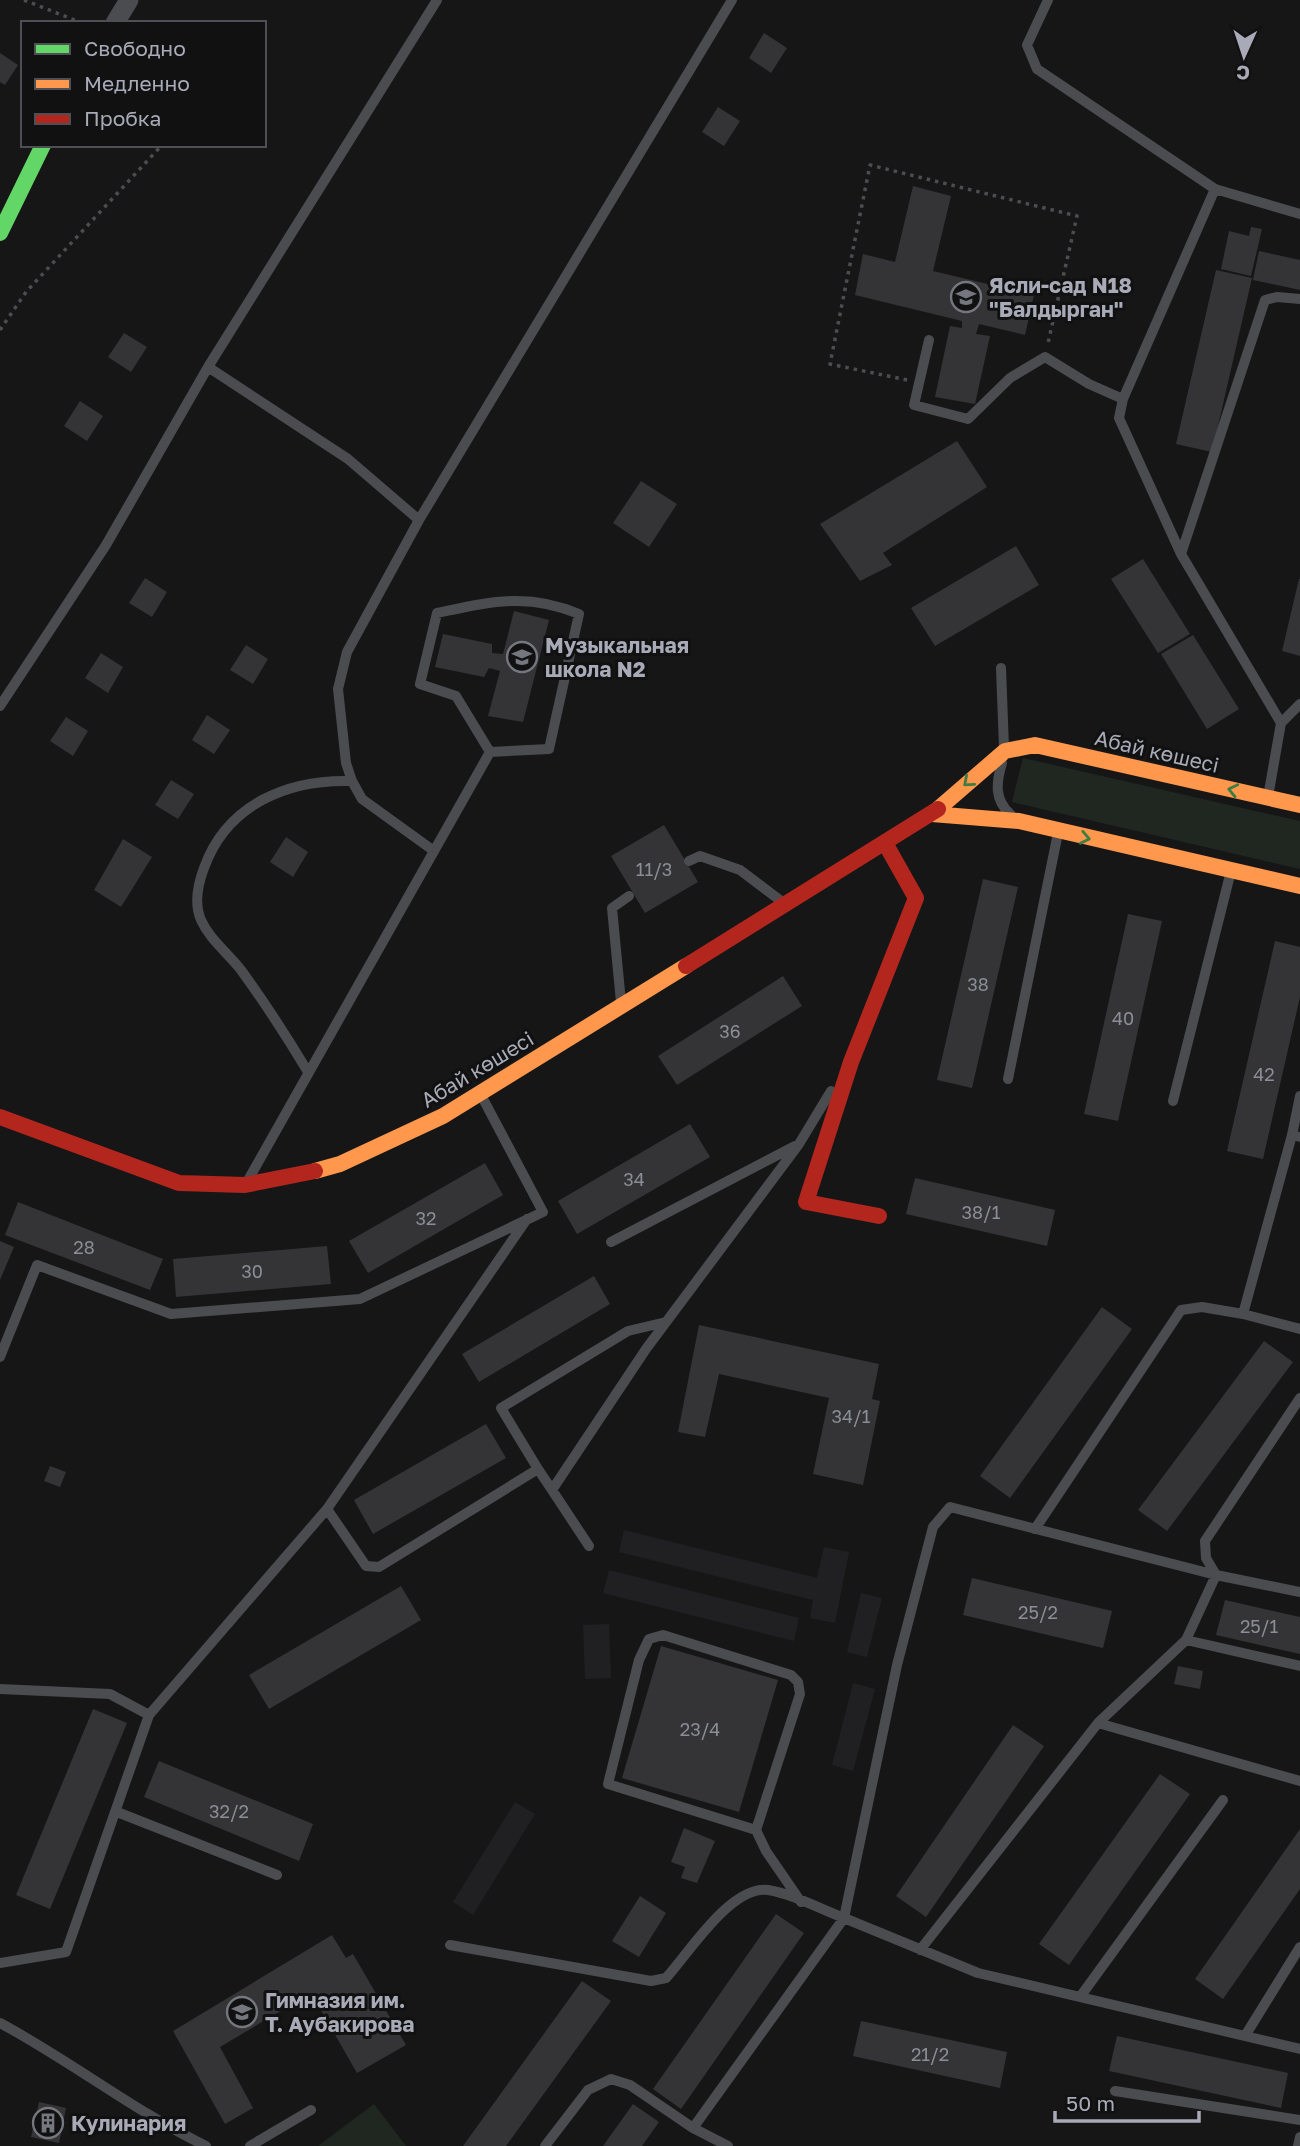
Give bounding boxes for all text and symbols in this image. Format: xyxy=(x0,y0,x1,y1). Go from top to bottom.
legend xyxy=(21,21,266,147)
north arrow xyxy=(1209,21,1279,91)
text: Свободно xyxy=(84,35,186,61)
text: С xyxy=(1236,62,1250,85)
text: Медленно xyxy=(84,70,190,96)
text: Пробка xyxy=(84,105,162,131)
place label: Ясли-сад N18 "Балдырган" xyxy=(989,272,1132,322)
school or university icon: Ясли-сад N18 "Балдырган" xyxy=(949,280,983,314)
place label: Музыкальная школа N2 xyxy=(545,632,689,682)
school or university icon: Музыкальная школа N2 xyxy=(505,640,539,674)
street label: Абай көшесі xyxy=(1092,724,1222,778)
one-way arrow xyxy=(964,774,977,787)
one-way arrow xyxy=(1228,783,1240,798)
one-way arrow xyxy=(1079,830,1091,844)
house number: 11/3 xyxy=(636,858,672,880)
house number: 38 xyxy=(967,973,989,995)
house number: 40 xyxy=(1112,1007,1134,1029)
house number: 36 xyxy=(719,1020,741,1042)
street label: Абай көшесі xyxy=(416,1025,538,1113)
house number: 42 xyxy=(1253,1063,1275,1085)
house number: 34 xyxy=(623,1168,645,1190)
house number: 38/1 xyxy=(962,1201,1001,1223)
house number: 32 xyxy=(416,1207,436,1229)
house number: 28 xyxy=(73,1236,95,1258)
house number: 30 xyxy=(241,1260,263,1282)
house number: 34/1 xyxy=(832,1405,871,1427)
house number: 25/2 xyxy=(1018,1601,1058,1623)
house number: 25/1 xyxy=(1240,1615,1278,1637)
house number: 23/4 xyxy=(680,1718,720,1740)
house number: 32/2 xyxy=(209,1800,249,1822)
place label: Гимназия им. Т. Аубакирова xyxy=(265,1987,415,2037)
school or university icon: Гимназия им. Т. Аубакирова xyxy=(225,1995,259,2029)
house number: 21/2 xyxy=(911,2043,949,2065)
scale bar xyxy=(1055,2080,1198,2124)
text: 50 m xyxy=(1066,2090,1115,2116)
building icon: Кулинария xyxy=(31,2106,65,2140)
place label: Кулинария xyxy=(71,2110,186,2136)

